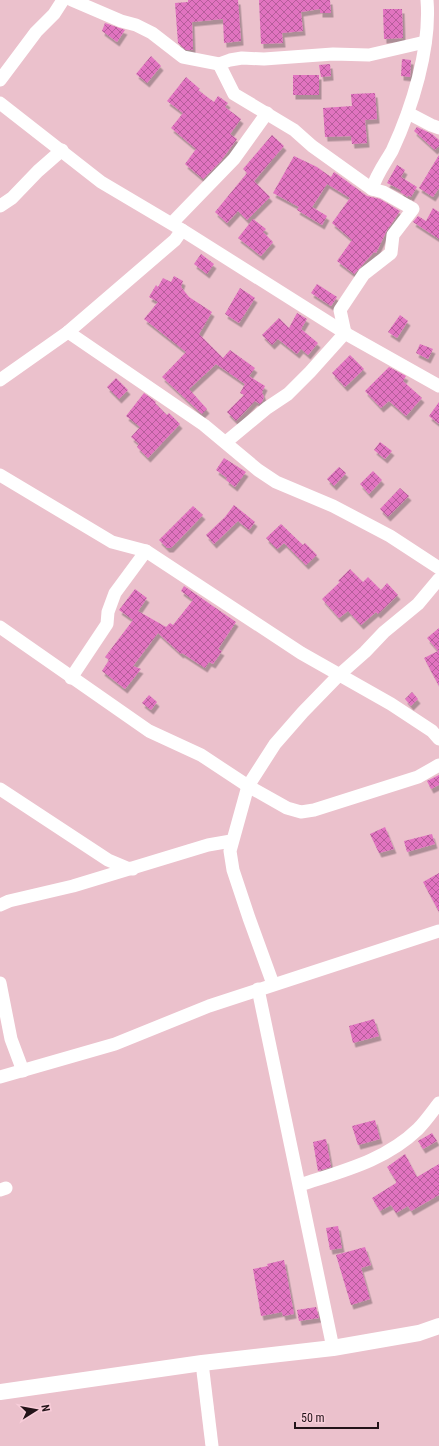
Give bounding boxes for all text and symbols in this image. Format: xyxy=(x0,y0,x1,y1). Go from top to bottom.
north arrow xyxy=(16,1390,56,1430)
text: N xyxy=(38,1404,52,1413)
scale bar xyxy=(295,1404,378,1430)
text: 50 m xyxy=(301,1411,325,1425)

